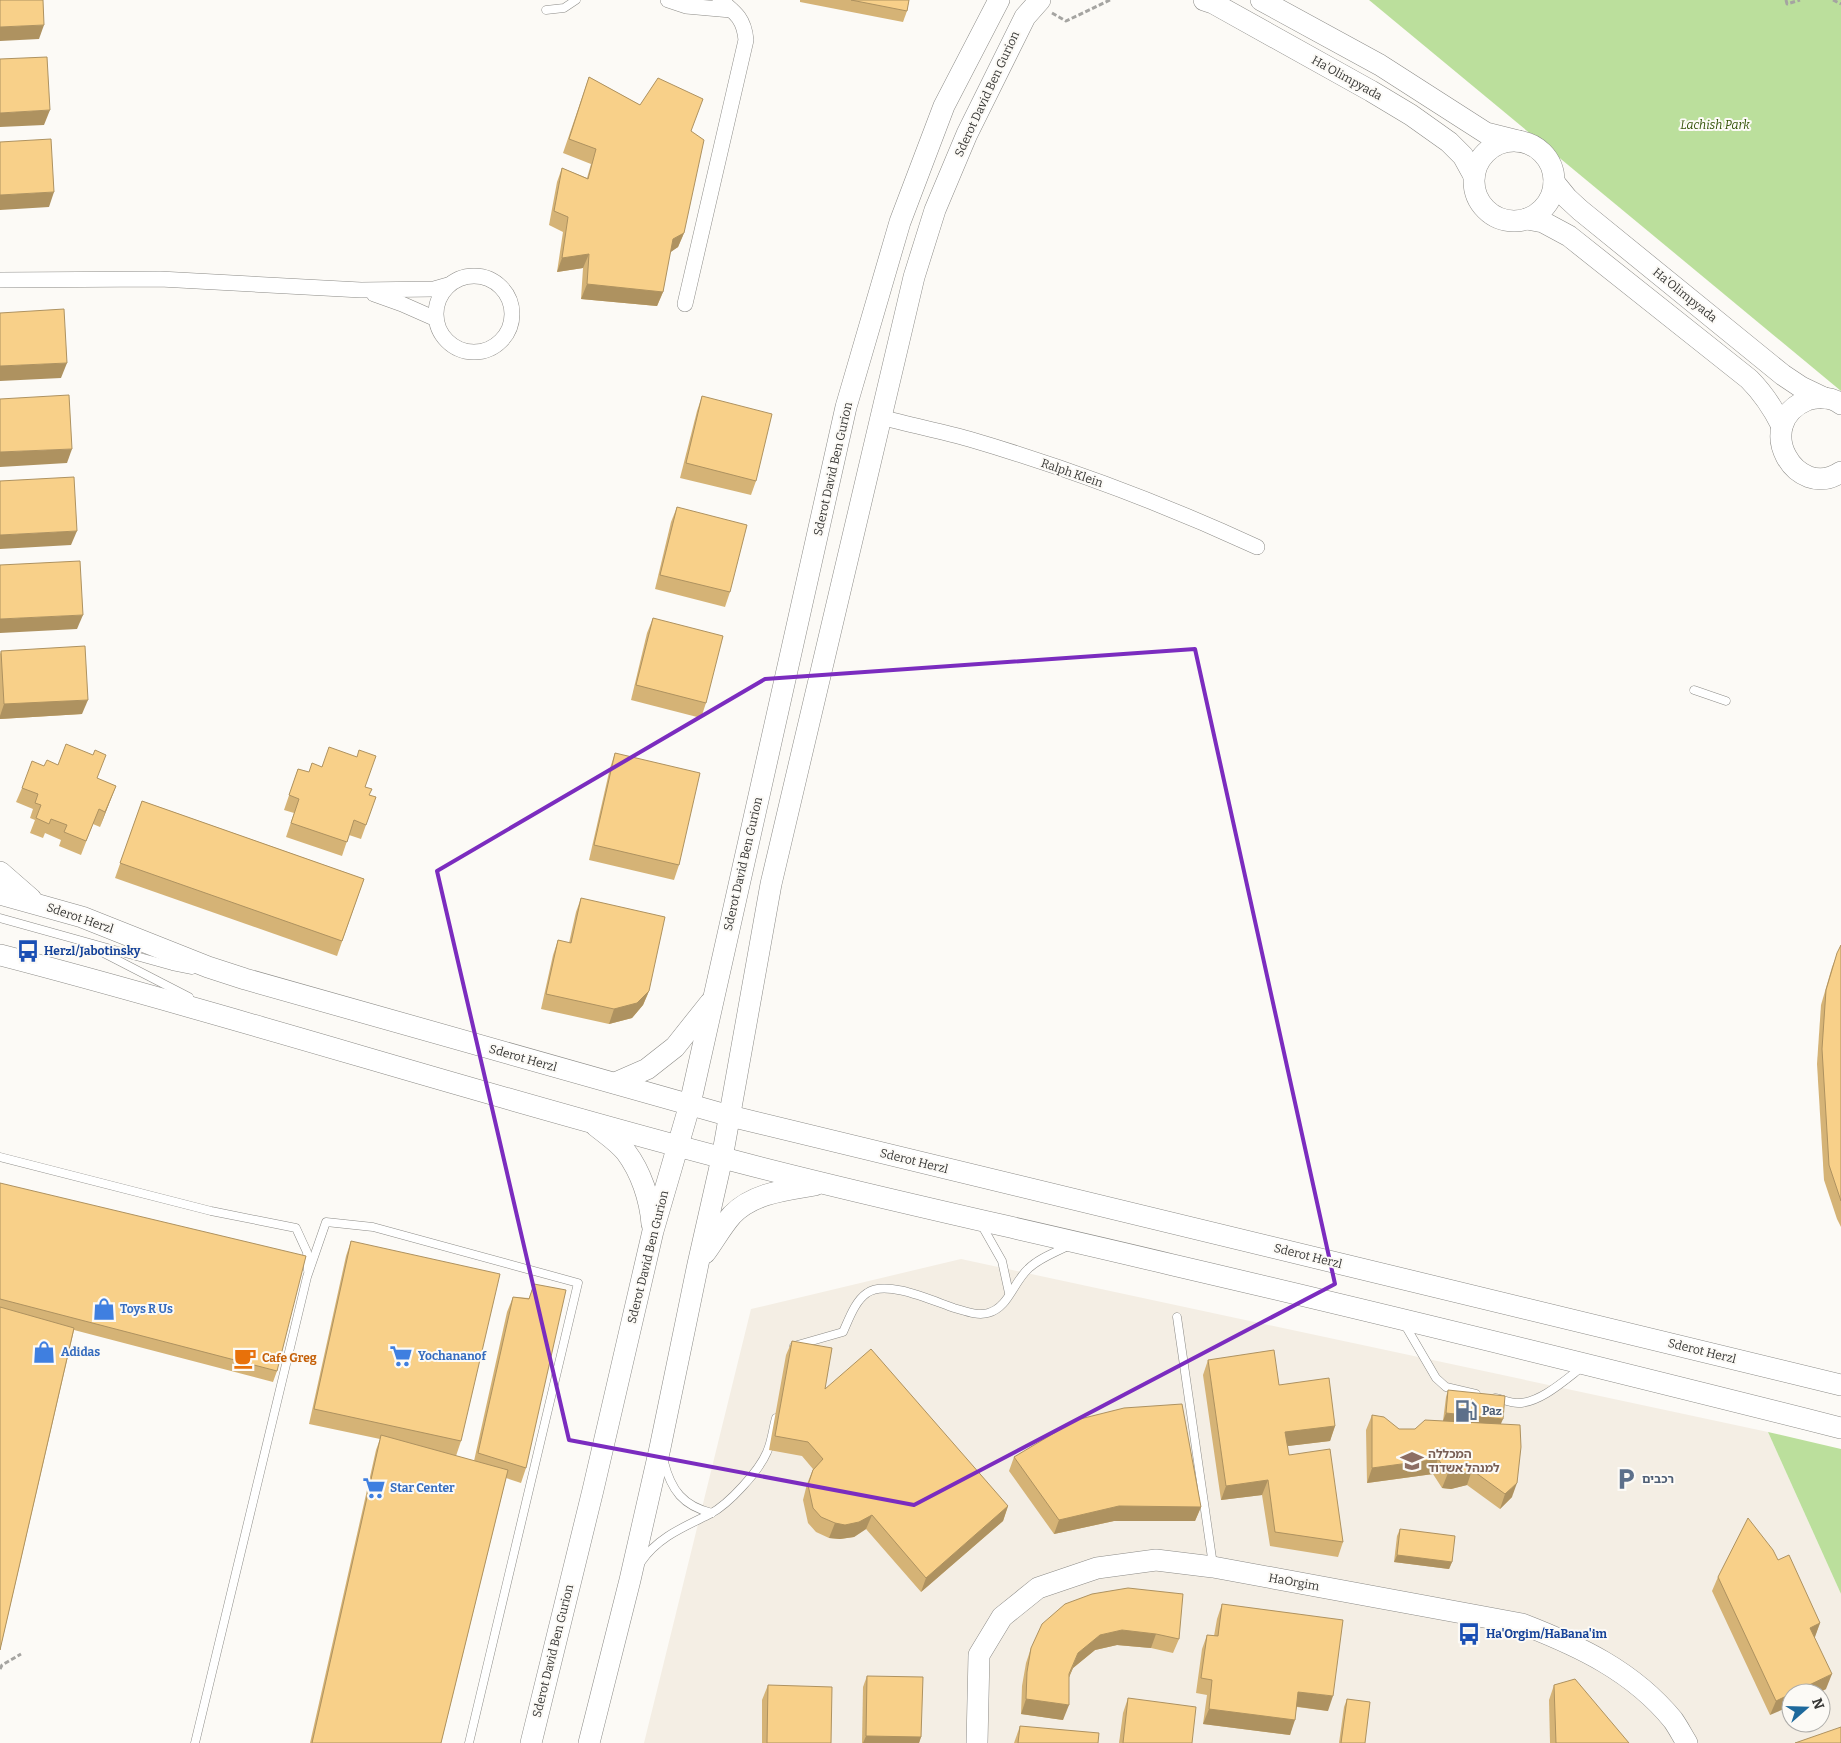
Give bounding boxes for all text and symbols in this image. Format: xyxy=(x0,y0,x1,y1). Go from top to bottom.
street label: Sderot David Ben Gurion xyxy=(952,29,1022,159)
street label: Ha'Olimpyada xyxy=(1309,53,1385,103)
park label: Lachish Park xyxy=(1680,118,1750,132)
street label: Ha'Olimpyada xyxy=(1650,265,1720,325)
street label: Sderot David Ben Gurion xyxy=(811,400,855,537)
street label: Ralph Klein xyxy=(1039,456,1105,490)
street label: Sderot David Ben Gurion xyxy=(721,795,765,932)
street label: Sderot Herzl xyxy=(45,900,116,936)
bus stop icon: Herzl/Jabotinsky xyxy=(15,938,41,964)
place label: Herzl/Jabotinsky xyxy=(44,944,141,958)
street label: Sderot Herzl xyxy=(488,1042,559,1074)
street label: Sderot Herzl xyxy=(878,1146,950,1176)
street label: Sderot David Ben Gurion xyxy=(625,1189,671,1325)
street label: Sderot Herzl xyxy=(1272,1241,1344,1271)
shop icon: Toys R Us xyxy=(91,1296,117,1322)
place label: Toys R Us xyxy=(120,1302,173,1316)
street label: Sderot Herzl xyxy=(1666,1336,1738,1366)
shop icon: Adidas xyxy=(31,1339,57,1365)
supermarket icon: Yochananof xyxy=(388,1343,414,1369)
place label: Adidas xyxy=(61,1345,100,1359)
cafe icon: Cafe Greg xyxy=(232,1345,258,1371)
place label: Yochananof xyxy=(418,1349,488,1363)
place label: Cafe Greg xyxy=(262,1351,317,1365)
fuel station icon: Paz xyxy=(1453,1398,1479,1424)
place label: Paz xyxy=(1482,1404,1502,1418)
place label: המכללה למנהל אשדוד xyxy=(1428,1447,1500,1475)
school or university icon: המכללה למנהל אשדוד xyxy=(1399,1448,1425,1474)
parking icon: רכבים xyxy=(1613,1466,1639,1492)
place label: רכבים xyxy=(1642,1472,1674,1486)
supermarket icon: Star Center xyxy=(361,1475,387,1501)
place label: Star Center xyxy=(390,1481,455,1495)
street label: HaOrgim xyxy=(1268,1571,1321,1593)
street label: Sderot David Ben Gurion xyxy=(530,1583,576,1719)
bus stop icon: Ha'Orgim/HaBana'im xyxy=(1456,1621,1482,1647)
place label: Ha'Orgim/HaBana'im xyxy=(1486,1627,1607,1641)
north arrow xyxy=(1781,1683,1831,1733)
text: N xyxy=(1808,1696,1828,1712)

